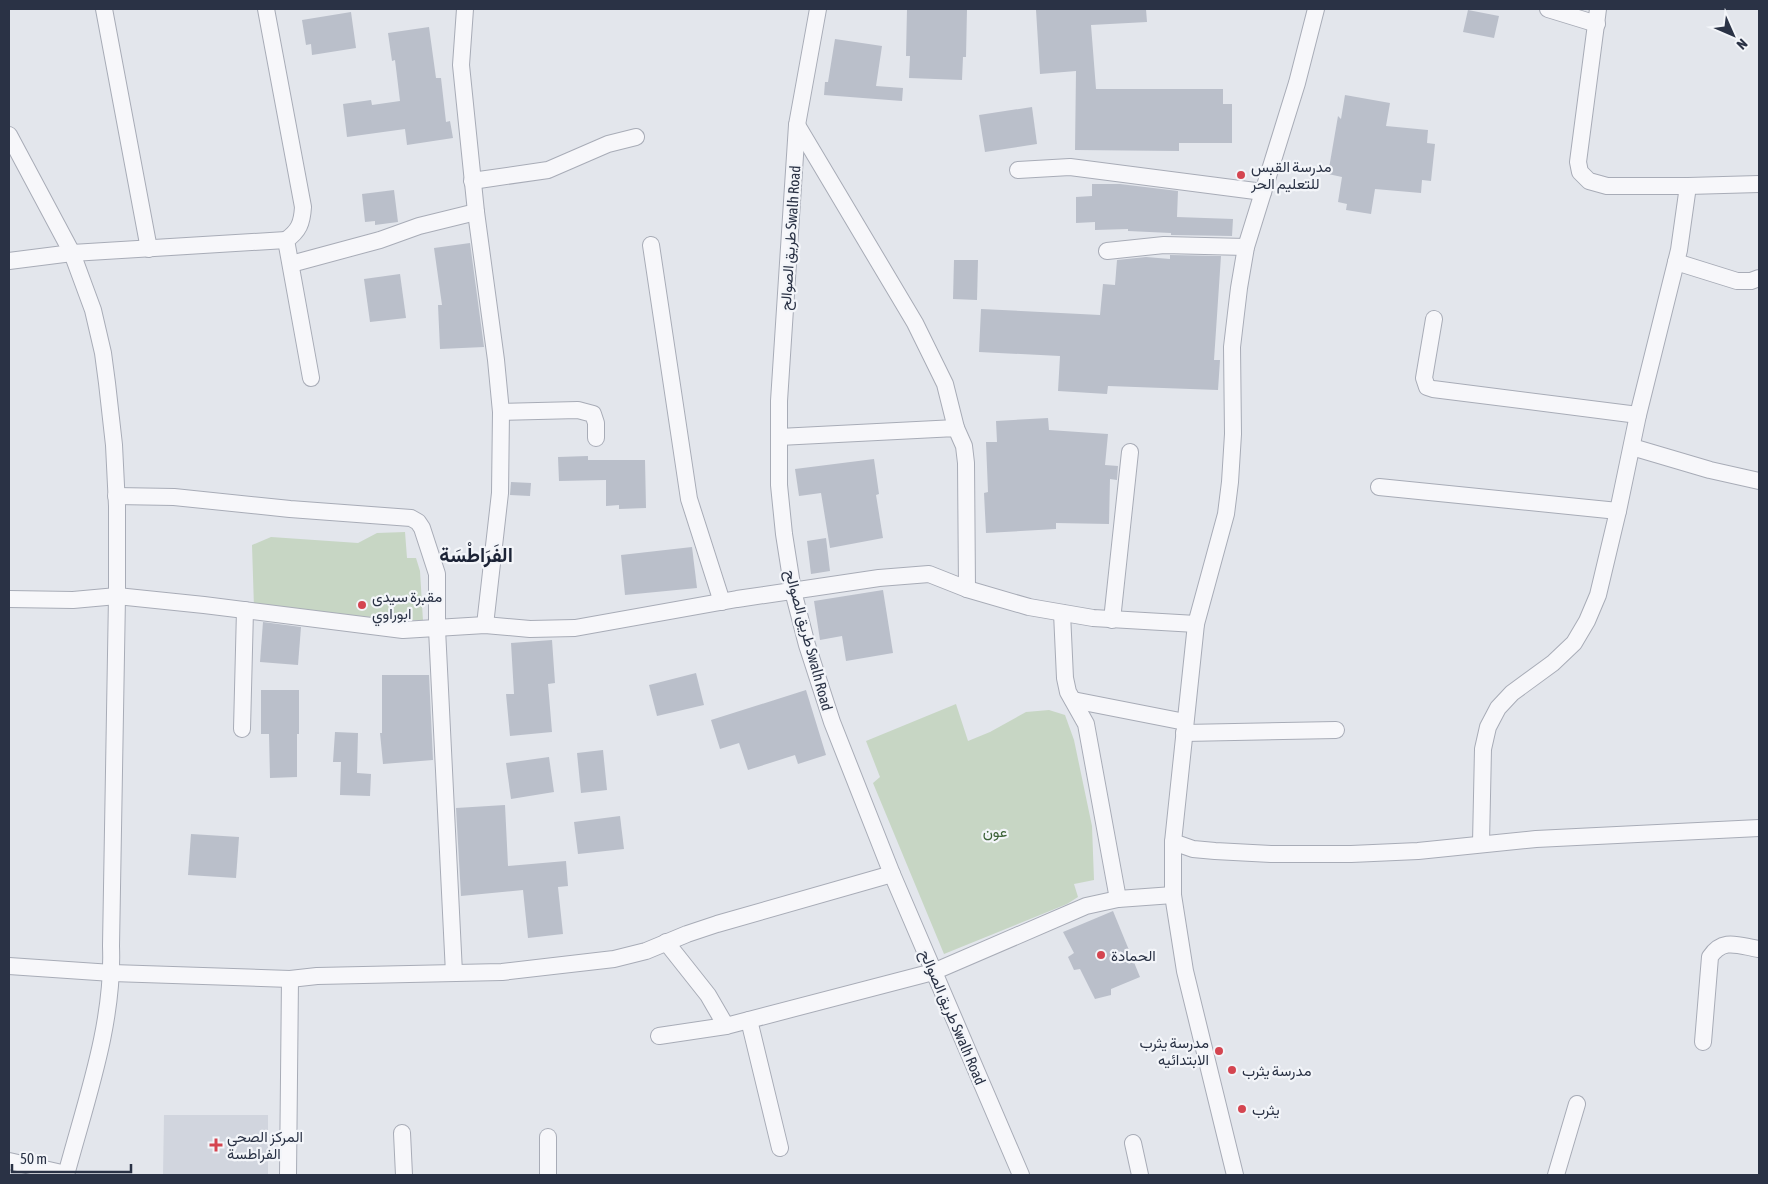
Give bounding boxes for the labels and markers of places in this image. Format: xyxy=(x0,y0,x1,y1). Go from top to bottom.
place label: مدرسة القبس للتعليم الحر xyxy=(1250,158,1332,194)
marker: مدرسة القبس للتعليم الحر xyxy=(1235,169,1247,181)
place label: مقبرة سيدى ابوراوي xyxy=(372,588,442,627)
marker: مقبرة سيدى ابوراوي xyxy=(356,599,368,611)
place label: الحمادة xyxy=(1111,947,1156,964)
marker: الحمادة xyxy=(1095,949,1107,961)
place label: مدرسة يثرب الابتدائيه xyxy=(1140,1034,1209,1069)
marker: مدرسة يثرب الابتدائيه xyxy=(1213,1045,1225,1057)
place label: مدرسة يثرب xyxy=(1242,1062,1311,1080)
marker: مدرسة يثرب xyxy=(1226,1064,1238,1076)
place label: يثرب xyxy=(1252,1101,1280,1119)
marker: يثرب xyxy=(1236,1103,1248,1115)
place label: المركز الصحي الفراطسة xyxy=(227,1128,303,1163)
marker: المركز الصحي الفراطسة xyxy=(209,1138,223,1152)

